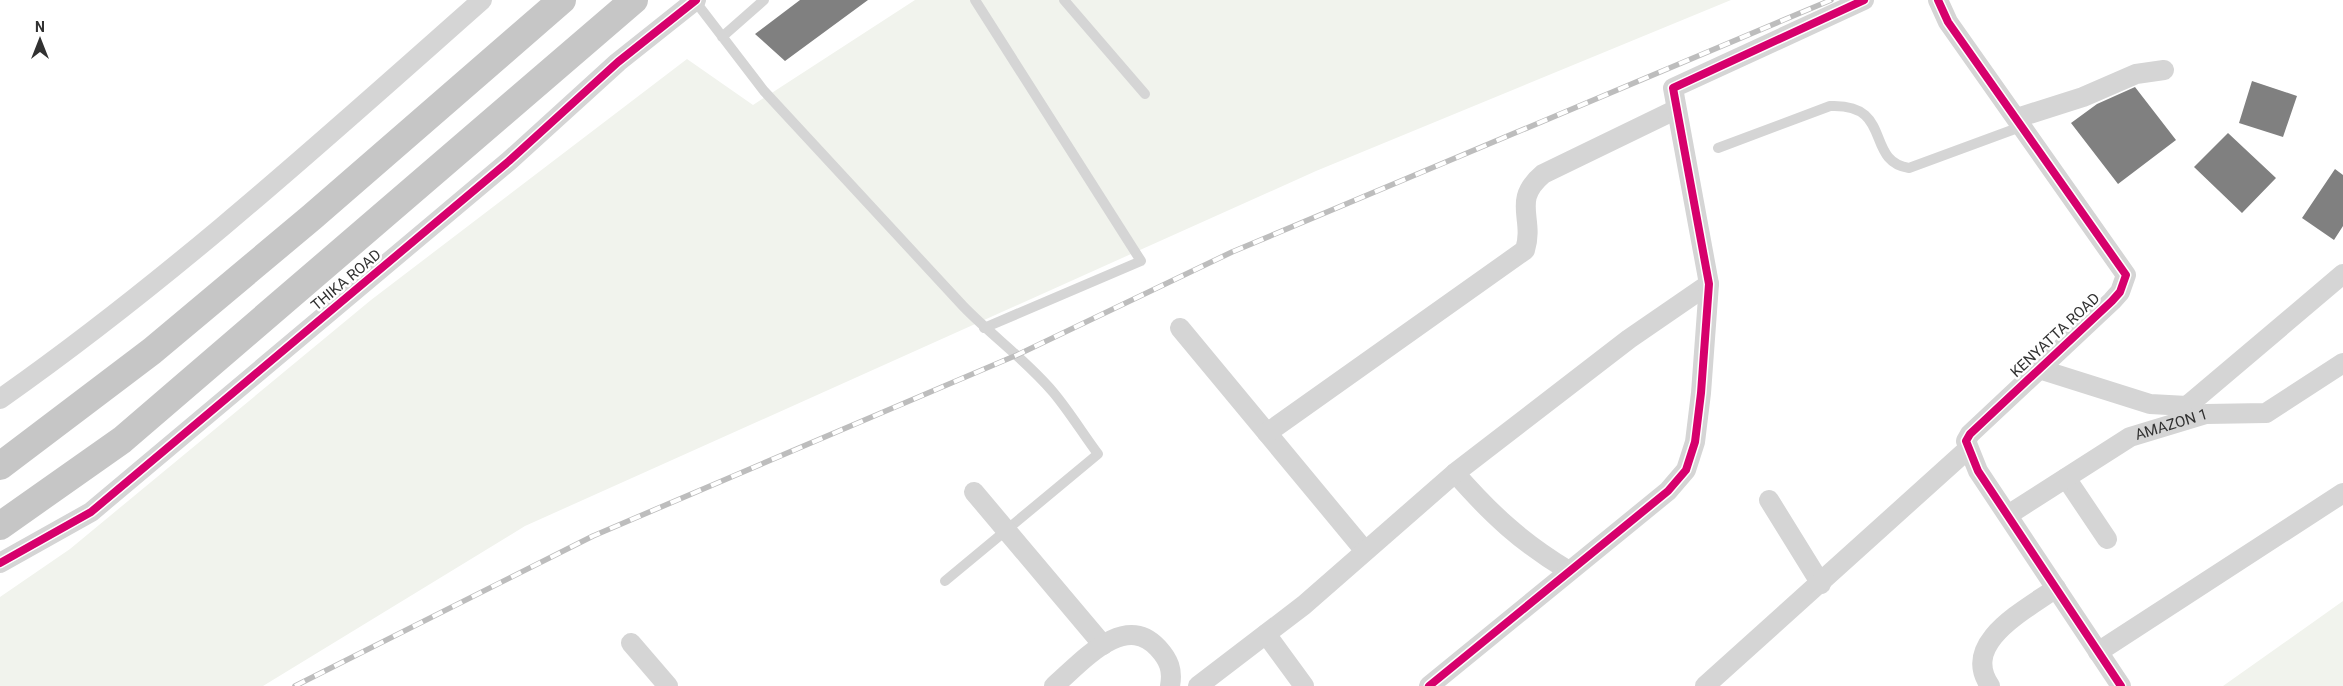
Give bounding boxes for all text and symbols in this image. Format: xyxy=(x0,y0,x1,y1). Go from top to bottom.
north arrow xyxy=(15,15,65,65)
text: N xyxy=(35,19,45,35)
street label: THIKA ROAD xyxy=(307,246,385,314)
street label: KENYATTA ROAD xyxy=(2007,289,2103,381)
street label: AMAZON 1 xyxy=(2133,405,2210,444)

